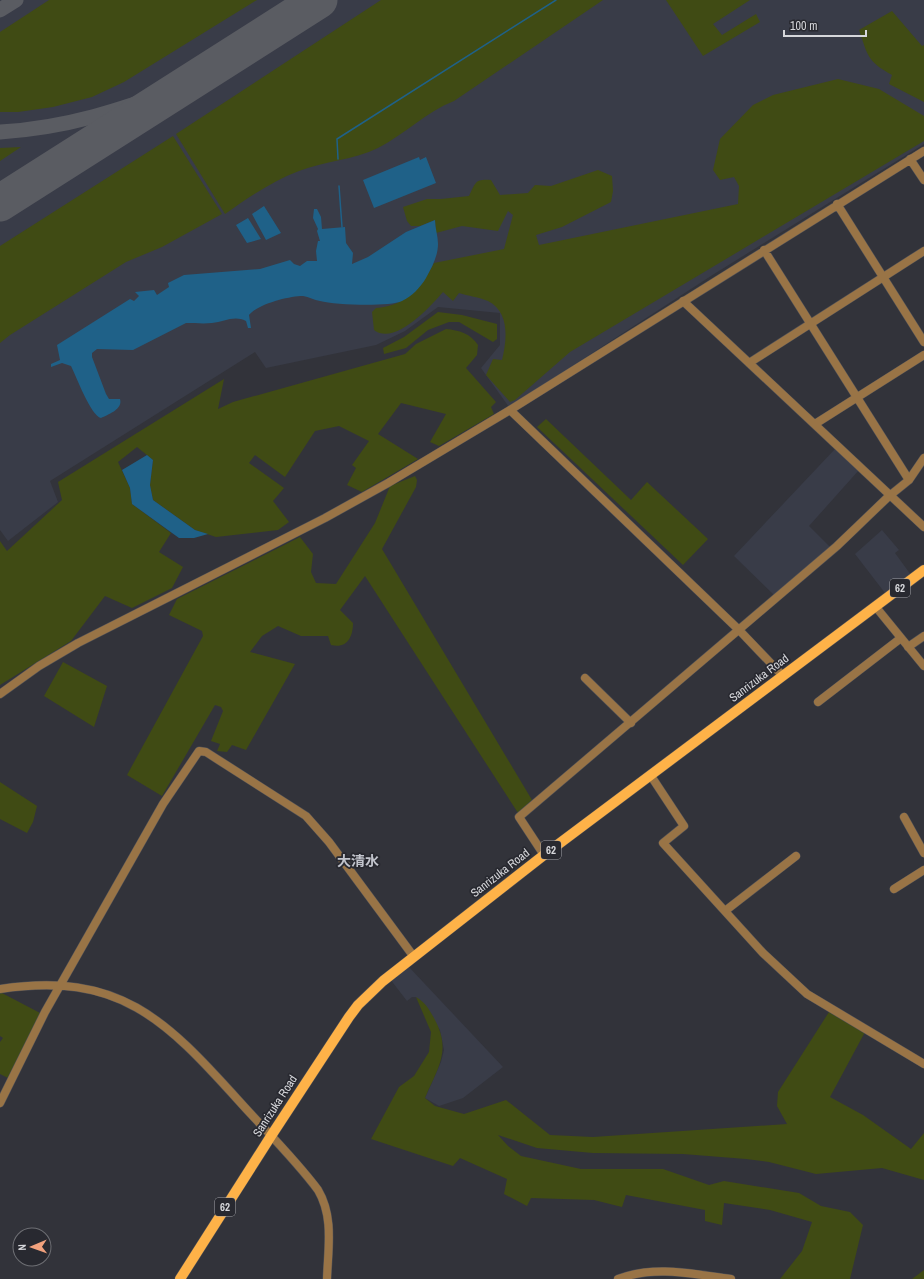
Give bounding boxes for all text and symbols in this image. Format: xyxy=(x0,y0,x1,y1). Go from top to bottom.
scale bar xyxy=(784,12,866,38)
text: 100 m xyxy=(790,18,817,34)
road number: 62 xyxy=(890,579,910,597)
street label: Sanrizuka Road xyxy=(726,650,792,706)
road number: 62 xyxy=(541,841,561,859)
street label: Sanrizuka Road xyxy=(467,845,533,901)
district label: 大清水 xyxy=(337,852,379,870)
street label: Sanrizuka Road xyxy=(249,1072,301,1140)
road number: 62 xyxy=(215,1198,235,1216)
north arrow xyxy=(12,1227,52,1267)
text: N xyxy=(15,1244,29,1251)

